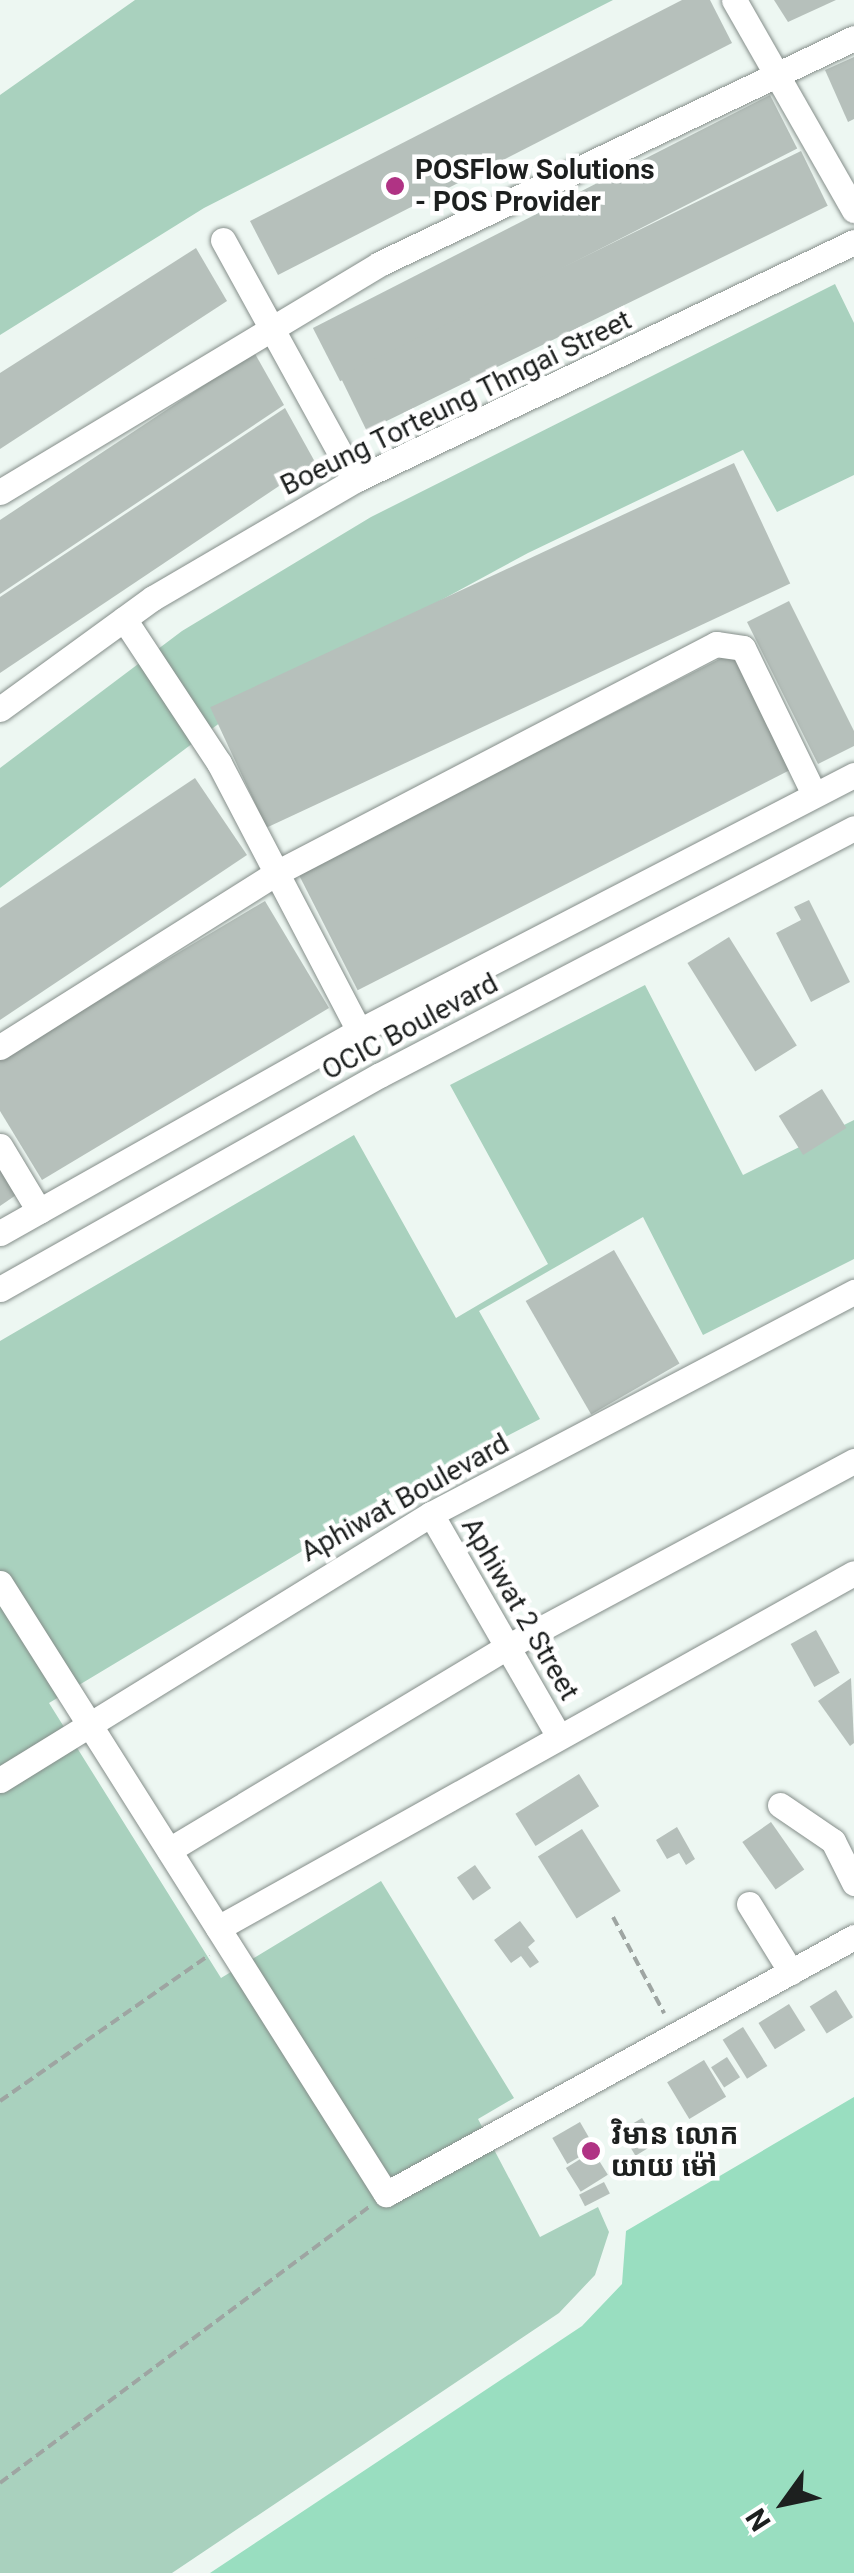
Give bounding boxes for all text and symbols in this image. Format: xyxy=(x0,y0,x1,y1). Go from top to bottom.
place label: POSFlow Solutions - POS Provider xyxy=(415,153,655,219)
marker: POSFlow Solutions - POS Provider xyxy=(384,175,406,197)
street label: Boeung Torteung Thngai Street xyxy=(275,303,637,503)
street label: OCIC Boulevard xyxy=(316,967,504,1087)
street label: Aphiwat Boulevard xyxy=(295,1427,515,1569)
street label: Aphiwat 2 Street xyxy=(454,1512,586,1706)
place label: វិមាន លោក យាយ ម៉ៅ xyxy=(611,2118,738,2184)
marker: វិមាន លោក យាយ ម៉ៅ xyxy=(580,2140,602,2162)
north arrow xyxy=(734,2453,834,2553)
text: N xyxy=(739,2502,778,2537)

